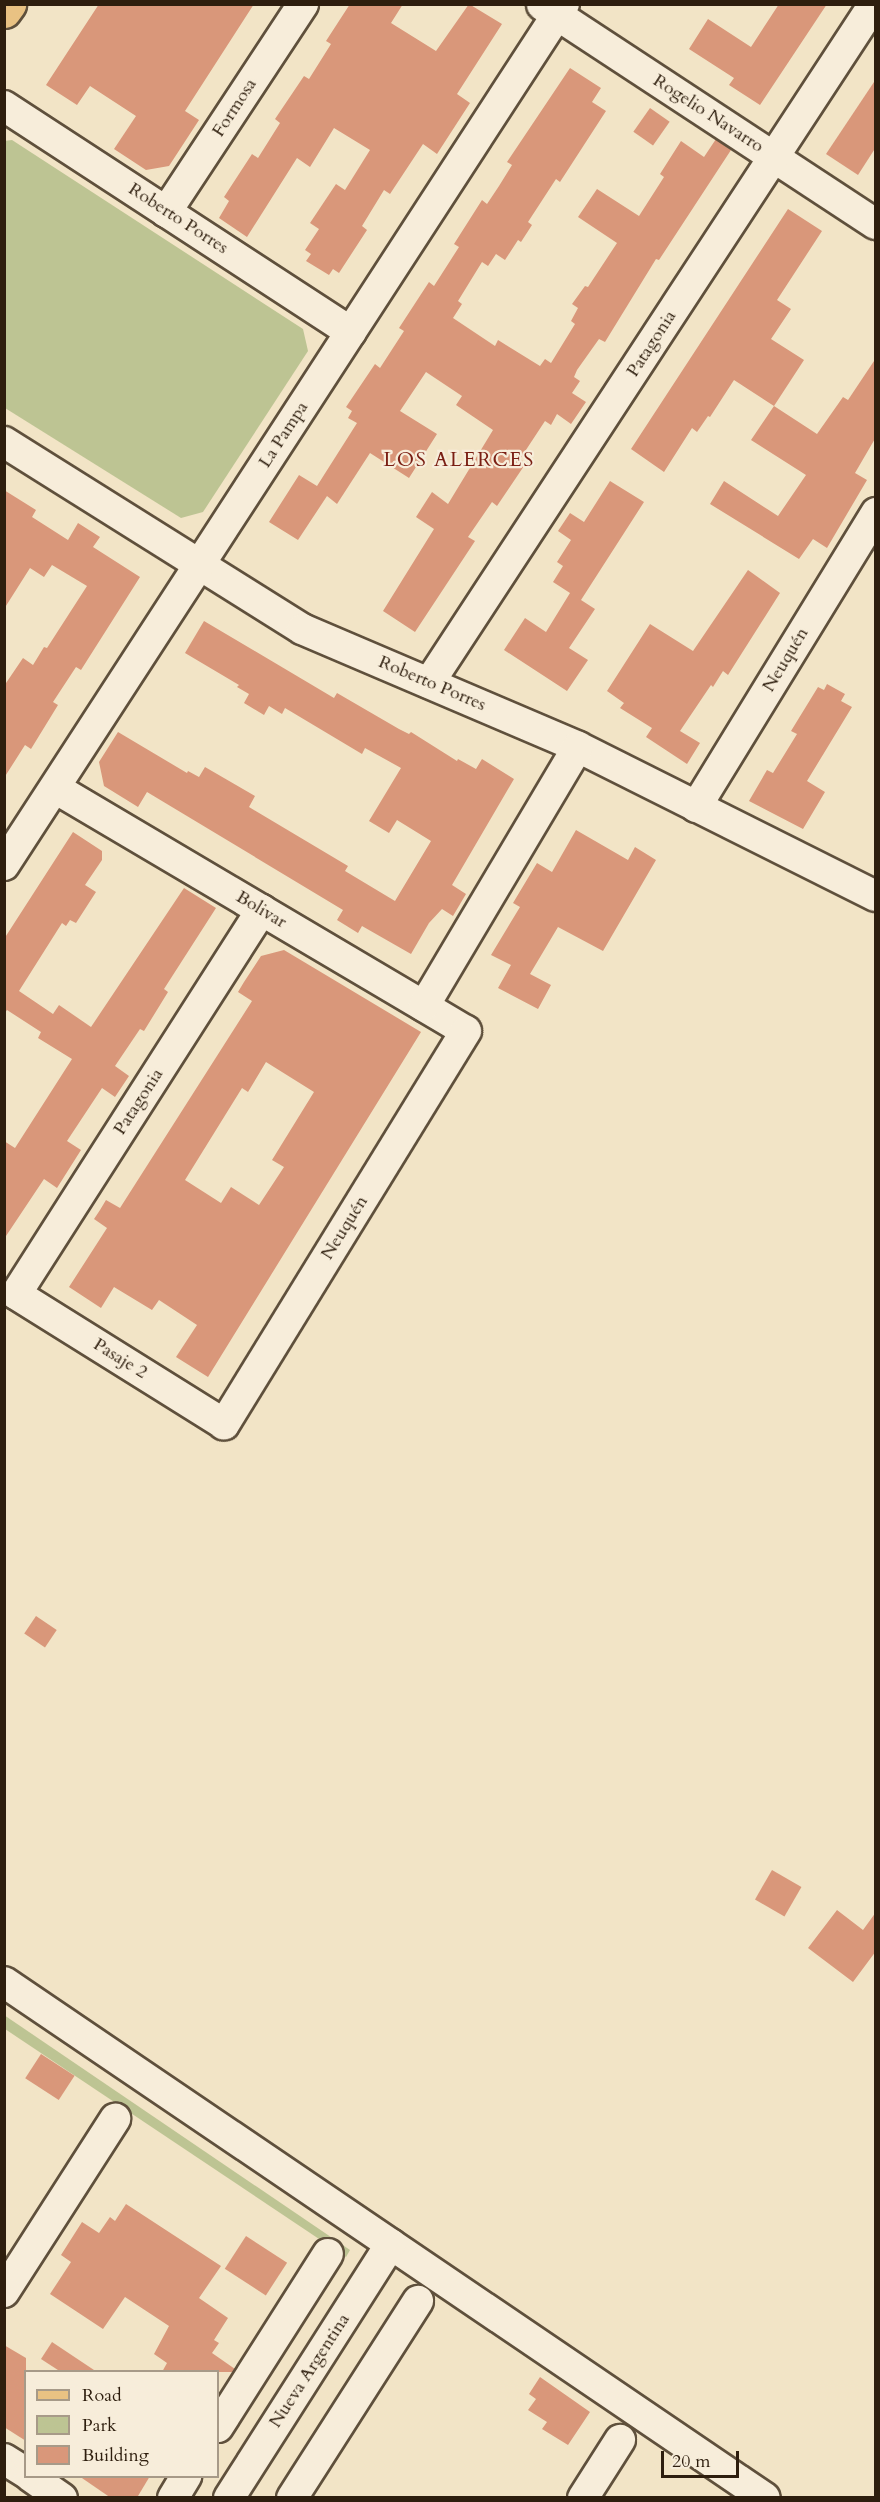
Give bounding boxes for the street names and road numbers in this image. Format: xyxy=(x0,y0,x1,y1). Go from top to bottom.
street label: Rogelio Navarro xyxy=(649,70,767,158)
street label: Formosa xyxy=(208,75,262,141)
street label: Roberto Porres xyxy=(124,179,232,259)
street label: Patagonia xyxy=(623,307,681,381)
street label: La Pampa xyxy=(255,398,313,472)
street label: Neuquén xyxy=(758,624,814,696)
street label: Roberto Porres xyxy=(375,652,489,716)
street label: Bolivar xyxy=(232,887,290,933)
street label: Patagonia xyxy=(110,1065,168,1139)
street label: Neuquén xyxy=(317,1192,373,1264)
street label: Pasaje 2 xyxy=(89,1334,151,1384)
street label: Nueva Argentina xyxy=(265,2310,355,2432)

